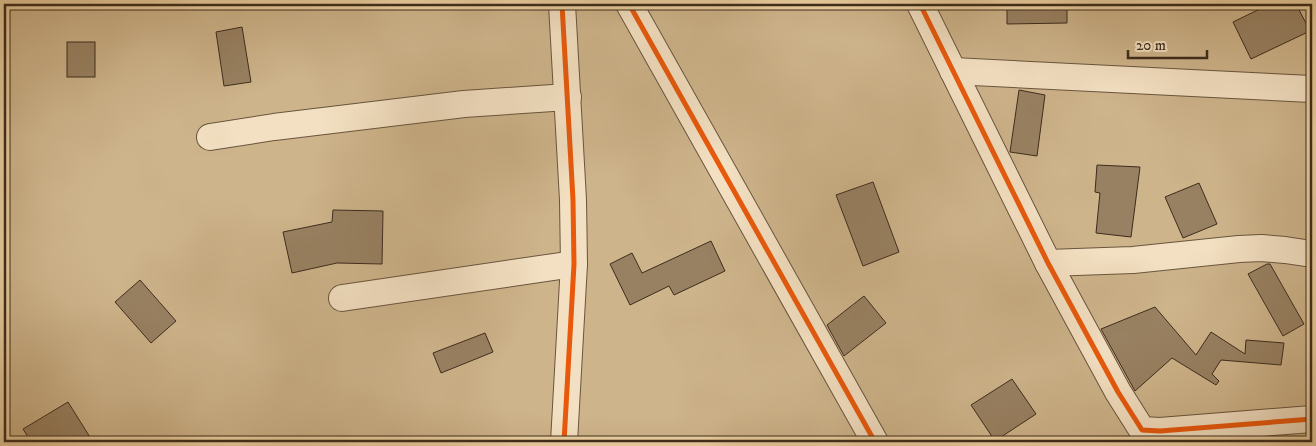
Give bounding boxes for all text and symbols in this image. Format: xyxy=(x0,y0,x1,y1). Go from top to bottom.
scale bar xyxy=(1128,28,1207,60)
text: 20 m xyxy=(1136,36,1166,55)

